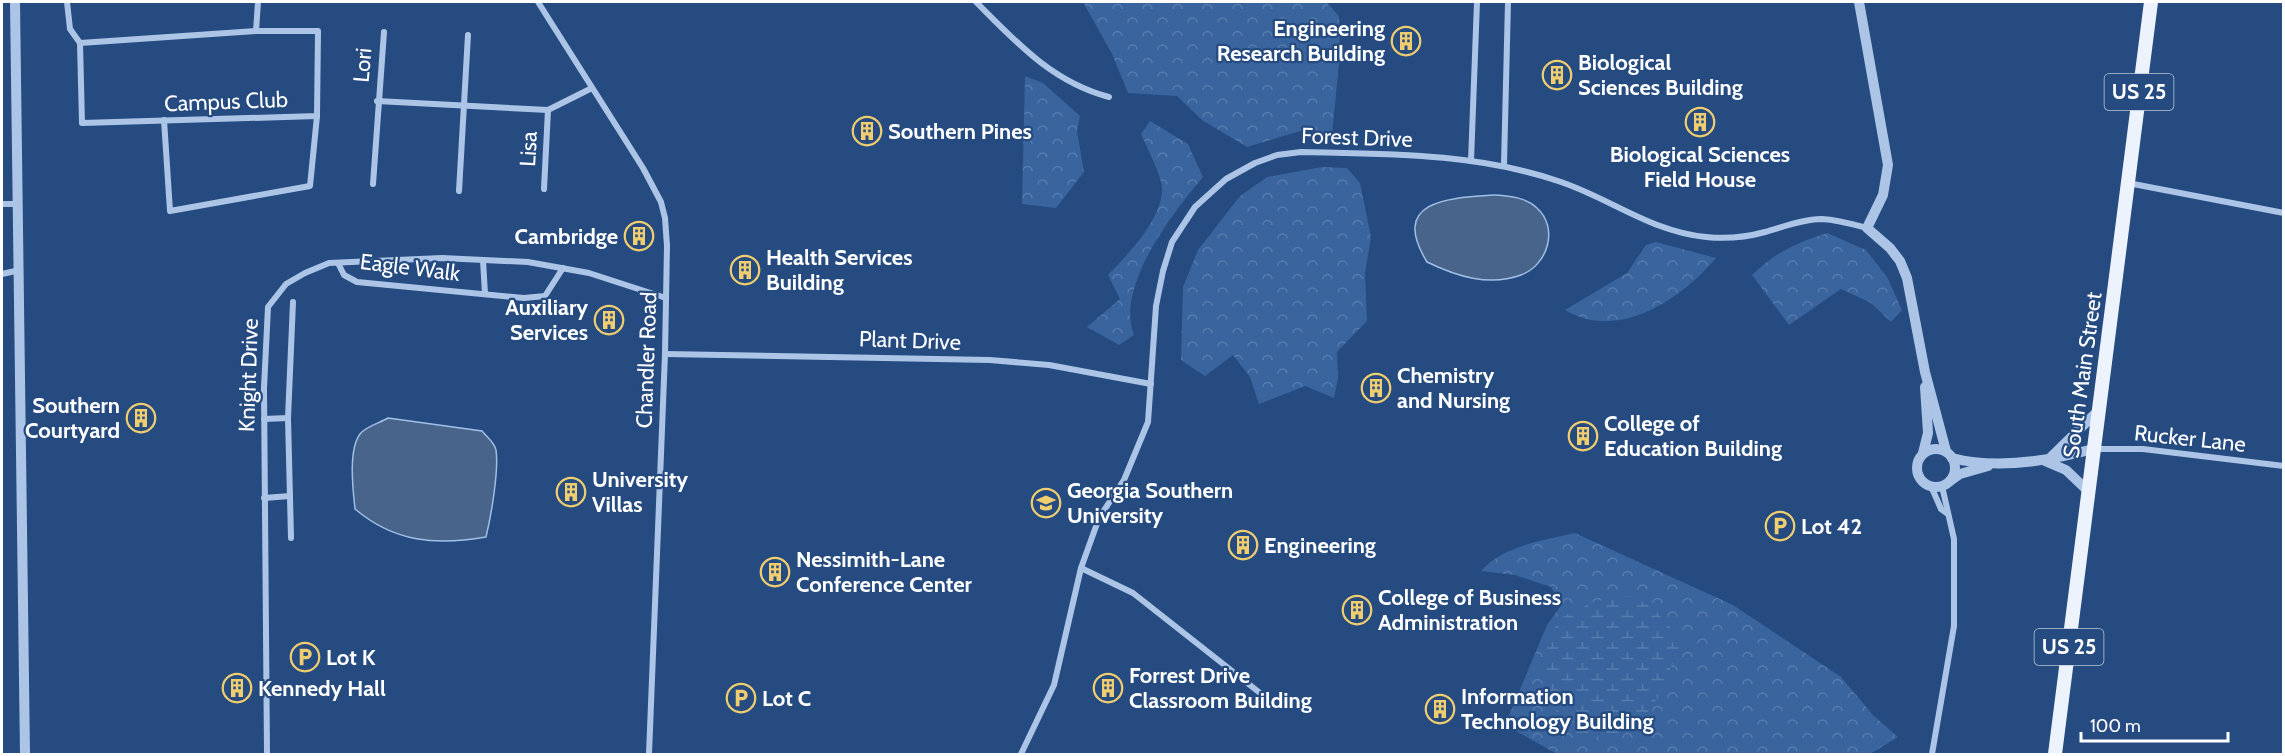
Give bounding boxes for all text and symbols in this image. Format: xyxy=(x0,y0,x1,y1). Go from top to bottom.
place label: Engineering Research Building xyxy=(1217,15,1385,67)
building icon: Engineering Research Building xyxy=(1390,25,1422,57)
street label: Lori xyxy=(348,47,377,83)
place label: Biological Sciences Building xyxy=(1578,49,1743,101)
building icon: Biological Sciences Building xyxy=(1541,59,1573,91)
road number: US 25 xyxy=(2104,74,2174,110)
street label: Campus Club xyxy=(164,86,288,117)
building icon: Biological Sciences Field House xyxy=(1684,106,1716,138)
building icon: Southern Pines xyxy=(851,115,883,147)
place label: Southern Pines xyxy=(888,118,1032,145)
street label: Forest Drive xyxy=(1301,122,1413,153)
street label: Lisa xyxy=(514,130,543,167)
place label: Biological Sciences Field House xyxy=(1610,141,1790,193)
building icon: Cambridge xyxy=(623,220,655,252)
place label: Cambridge xyxy=(515,223,618,250)
place label: Health Services Building xyxy=(766,244,912,296)
street label: Eagle Walk xyxy=(358,248,462,287)
building icon: Health Services Building xyxy=(729,254,761,286)
street label: South Main Street xyxy=(2057,290,2108,460)
street label: Chandler Road xyxy=(631,291,662,429)
place label: Auxiliary Services xyxy=(505,294,588,346)
building icon: Auxiliary Services xyxy=(593,304,625,336)
street label: Knight Drive xyxy=(233,318,264,432)
street label: Plant Drive xyxy=(859,325,961,356)
place label: Chemistry and Nursing xyxy=(1397,362,1510,414)
building icon: Chemistry and Nursing xyxy=(1360,372,1392,404)
place label: Southern Courtyard xyxy=(25,392,120,444)
building icon: Southern Courtyard xyxy=(125,402,157,434)
place label: College of Education Building xyxy=(1604,410,1782,462)
street label: Rucker Lane xyxy=(2133,419,2247,458)
building icon: College of Education Building xyxy=(1567,420,1599,452)
place label: University Villas xyxy=(592,466,688,518)
building icon: University Villas xyxy=(555,476,587,508)
place label: Georgia Southern University xyxy=(1067,477,1233,529)
school or university icon: Georgia Southern University xyxy=(1030,487,1062,519)
parking icon: Lot 42 xyxy=(1764,510,1796,542)
place label: Lot 42 xyxy=(1801,513,1862,540)
building icon: Engineering xyxy=(1227,529,1259,561)
place label: Engineering xyxy=(1264,532,1376,559)
place label: Nessimith-Lane Conference Center xyxy=(796,546,973,598)
building icon: Nessimith-Lane Conference Center xyxy=(759,556,791,588)
place label: College of Business Administration xyxy=(1378,584,1561,636)
building icon: College of Business Administration xyxy=(1341,594,1373,626)
road number: US 25 xyxy=(2034,629,2104,665)
parking icon: Lot K xyxy=(289,641,321,673)
place label: Lot K xyxy=(326,644,376,671)
place label: Forrest Drive Classroom Building xyxy=(1129,662,1312,714)
building icon: Kennedy Hall xyxy=(221,672,253,704)
building icon: Forrest Drive Classroom Building xyxy=(1092,672,1124,704)
place label: Kennedy Hall xyxy=(258,675,386,702)
parking icon: Lot C xyxy=(725,682,757,714)
place label: Information Technology Building xyxy=(1461,683,1653,735)
place label: Lot C xyxy=(762,685,811,712)
building icon: Information Technology Building xyxy=(1424,693,1456,725)
scale bar xyxy=(2081,705,2228,743)
text: 100 m xyxy=(2090,715,2141,737)

